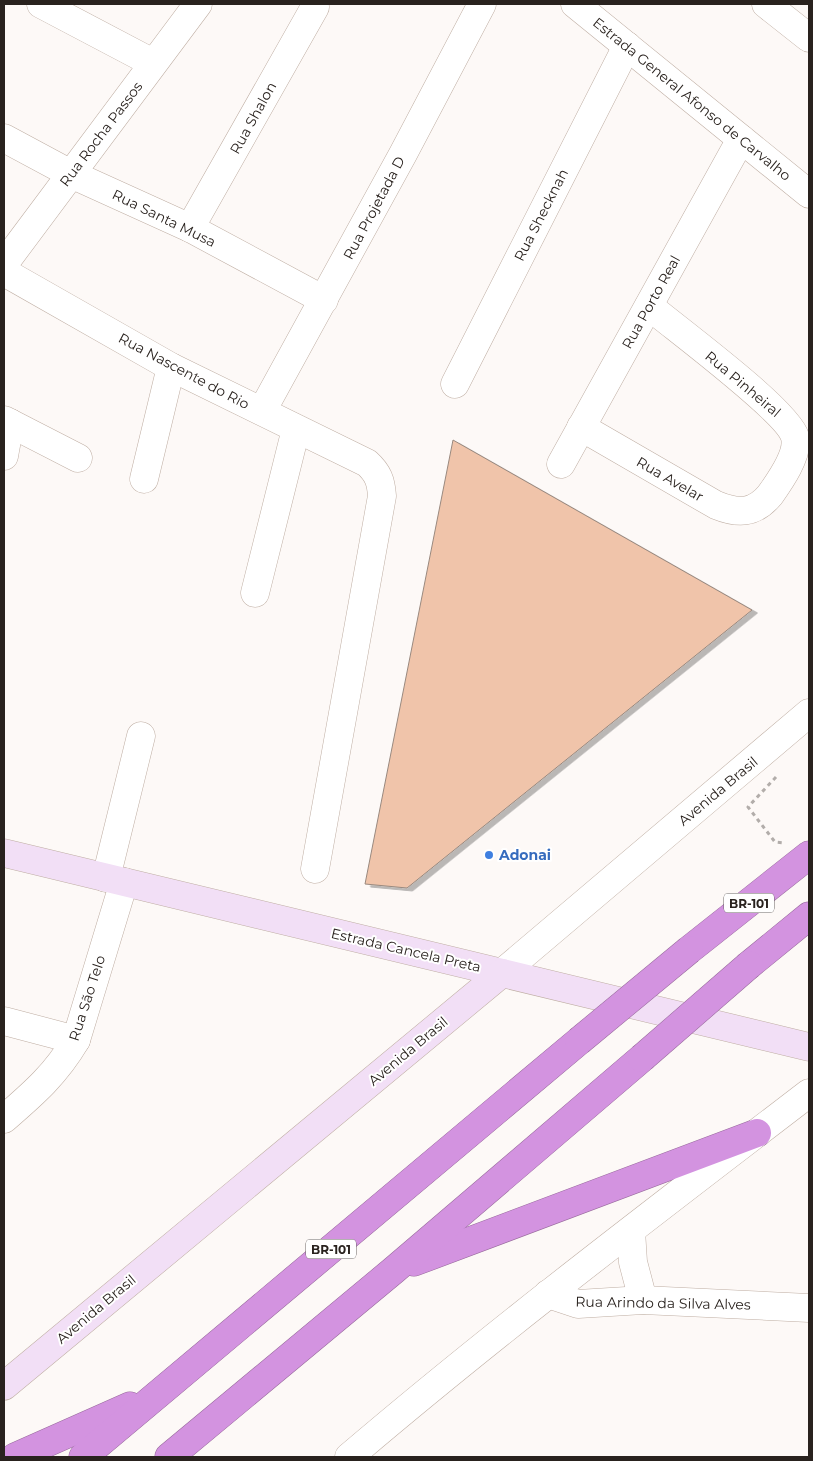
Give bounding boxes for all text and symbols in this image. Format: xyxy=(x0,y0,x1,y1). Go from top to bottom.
street label: Estrada General Afonso de Carvalho xyxy=(589,13,795,185)
street label: Rua Rocha Passos xyxy=(56,78,146,190)
street label: Rua Shalon xyxy=(226,79,280,157)
street label: Rua Projetada D xyxy=(339,153,409,263)
street label: Rua Shecknah xyxy=(510,166,572,264)
street label: Rua Santa Musa xyxy=(109,185,219,251)
street label: Rua Porto Real xyxy=(618,252,684,352)
street label: Rua Nascente do Rio xyxy=(115,329,253,413)
street label: Rua Pinheiral xyxy=(701,347,785,421)
street label: Rua Avelar xyxy=(633,453,707,506)
street label: Avenida Brasil xyxy=(675,752,761,830)
place label: Adonai xyxy=(498,846,551,864)
marker: Adonai xyxy=(483,849,495,861)
road number: BR-101 xyxy=(724,894,774,912)
street label: Estrada Cancela Preta xyxy=(329,924,483,976)
street label: Rua São Telo xyxy=(65,953,109,1043)
street label: Avenida Brasil xyxy=(365,1012,451,1090)
road number: BR-101 xyxy=(306,1240,356,1258)
street label: Avenida Brasil xyxy=(53,1270,139,1348)
street label: Rua Arindo da Silva Alves xyxy=(575,1292,751,1314)

